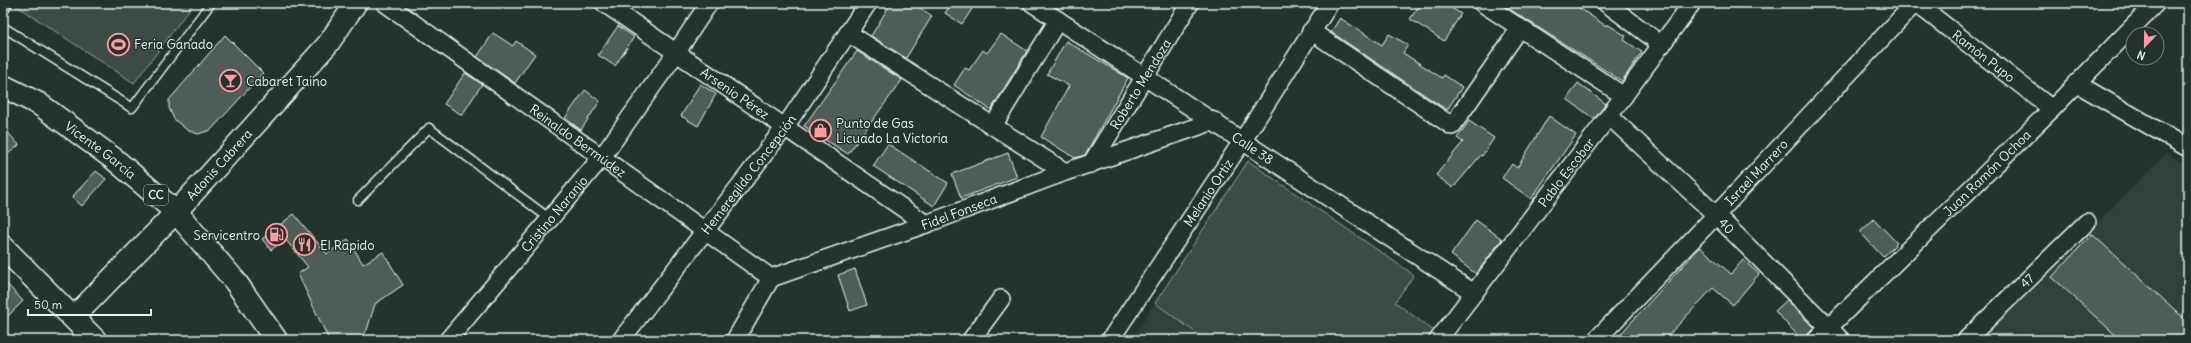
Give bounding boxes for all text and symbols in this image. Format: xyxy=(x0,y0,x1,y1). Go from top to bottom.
street label: Ramón Pupo xyxy=(1949,26,2018,86)
north arrow xyxy=(2125,26,2165,66)
sports icon: Feria Ganado xyxy=(106,31,132,57)
place label: Feria Ganado xyxy=(134,36,213,53)
street label: Roberto Mendoza xyxy=(1106,36,1175,133)
text: N xyxy=(2135,47,2147,63)
street label: Arsenio Pérez xyxy=(697,64,773,123)
bar icon: Cabaret Taino xyxy=(217,68,243,94)
place label: Cabaret Taino xyxy=(246,73,327,90)
street label: Reinaldo Bermúdez xyxy=(526,101,629,181)
street label: Hemeregildo Concepción xyxy=(698,111,800,238)
place label: Punto de Gas Licuado La Victoria xyxy=(836,115,948,147)
shop icon: Punto de Gas Licuado La Victoria xyxy=(808,117,834,143)
street label: Vicente García xyxy=(61,118,139,183)
street label: Adonis Cabrera xyxy=(183,125,256,204)
street label: Juan Ramón Ochoa xyxy=(1940,126,2035,220)
street label: Calle 38 xyxy=(1228,128,1277,168)
street label: Pablo Escobar xyxy=(1535,134,1599,211)
street label: Israel Marrero xyxy=(1721,136,1792,209)
street label: Melanio Ortiz xyxy=(1180,156,1237,230)
street label: Cristino Naranjo xyxy=(518,172,592,256)
road number: CC xyxy=(144,185,168,205)
street label: Fidel Fonseca xyxy=(919,190,999,234)
street label: 40 xyxy=(1715,214,1738,238)
fuel station icon: Servicentro xyxy=(263,222,289,248)
place label: Servicentro xyxy=(194,227,260,244)
restaurant icon: El Rapido xyxy=(291,232,317,258)
place label: El Rapido xyxy=(320,237,375,254)
street label: 47 xyxy=(2016,270,2039,292)
scale bar xyxy=(28,291,151,317)
text: 50 m xyxy=(34,297,63,312)

